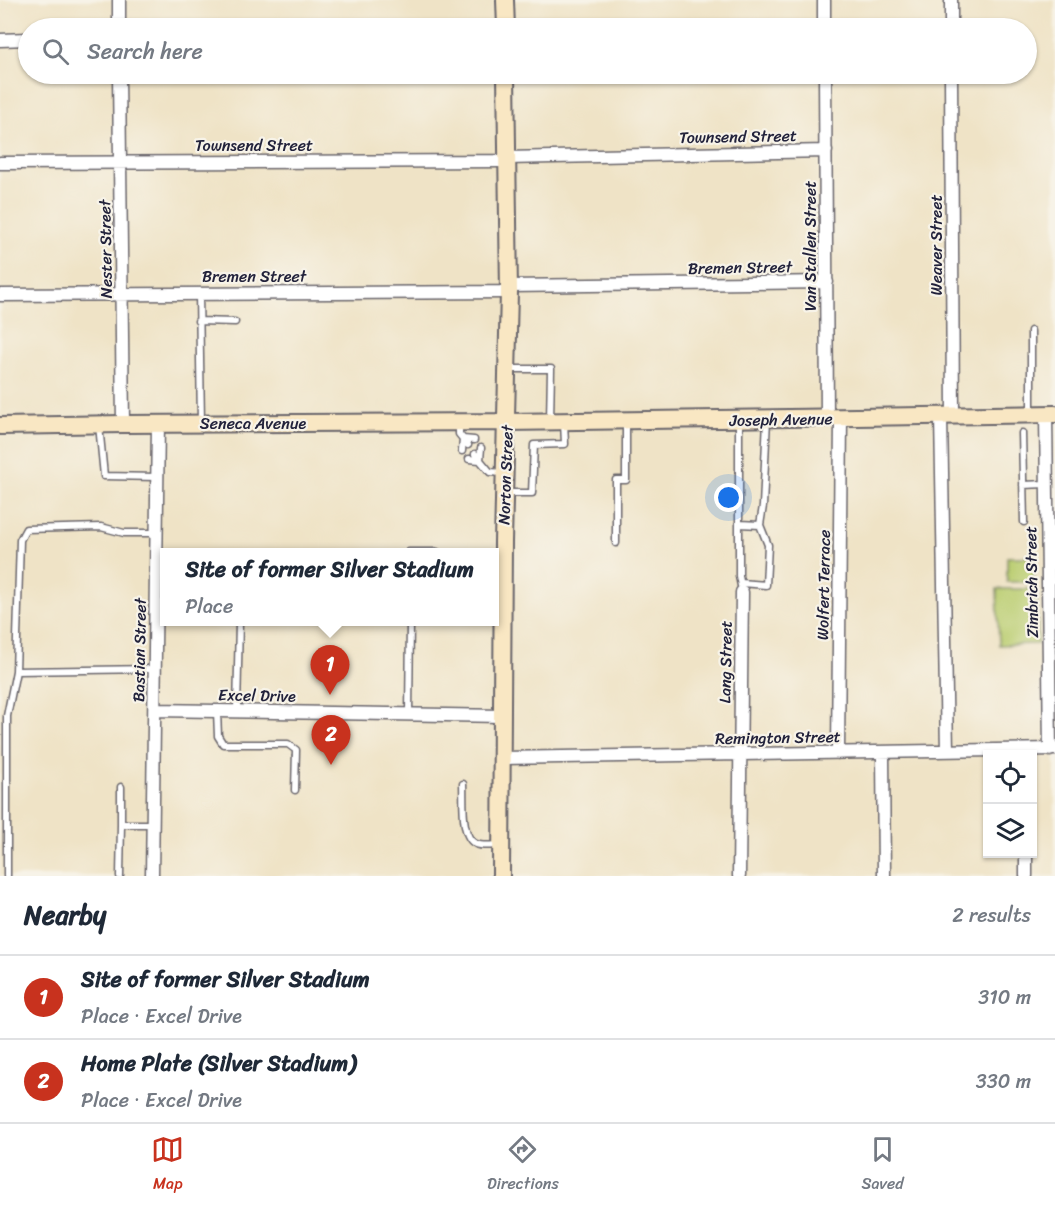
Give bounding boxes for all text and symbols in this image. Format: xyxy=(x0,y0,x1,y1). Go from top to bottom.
search box xyxy=(18,18,1037,84)
text: Search here xyxy=(87,32,203,71)
icon: search xyxy=(39,35,72,68)
street label: Townsend Street xyxy=(679,121,797,152)
street label: Townsend Street xyxy=(195,131,313,160)
street label: Van Stallen Street xyxy=(796,181,825,311)
street label: Weaver Street xyxy=(922,195,951,295)
street label: Nester Street xyxy=(90,199,121,299)
street label: Bremen Street xyxy=(688,252,793,283)
street label: Bremen Street xyxy=(202,262,307,291)
street label: Joseph Avenue xyxy=(728,404,833,435)
street label: Seneca Avenue xyxy=(200,409,306,438)
street label: Norton Street xyxy=(489,424,522,525)
your location xyxy=(714,483,743,512)
street label: Zimbrich Street xyxy=(1016,526,1047,638)
street label: Wolfert Terrace xyxy=(808,530,839,640)
popup xyxy=(160,548,499,626)
text: Site of former Silver Stadium xyxy=(185,550,474,589)
text: Place xyxy=(185,589,233,624)
street label: Bastian Street xyxy=(124,597,155,702)
street label: Lang Street xyxy=(710,620,741,704)
pin: 1 xyxy=(310,646,350,695)
street label: Excel Drive xyxy=(218,680,296,711)
pin: 2 xyxy=(312,716,350,765)
street label: Remington Street xyxy=(715,722,841,753)
map controls xyxy=(983,750,1037,858)
button: locate xyxy=(983,750,1037,804)
button: layers xyxy=(983,804,1037,858)
text: Nearby xyxy=(24,892,106,938)
text: 2 results xyxy=(952,898,1031,933)
text: Site of former Silver Stadium xyxy=(81,960,370,999)
text: 1 xyxy=(39,980,48,1015)
text: 310 m xyxy=(978,980,1031,1015)
text: Place · Excel Drive xyxy=(81,999,242,1034)
text: Home Plate (Silver Stadium) xyxy=(81,1044,356,1083)
text: 2 xyxy=(38,1064,49,1099)
text: 330 m xyxy=(976,1064,1031,1099)
text: Place · Excel Drive xyxy=(81,1083,242,1118)
tab: Map xyxy=(151,1133,184,1198)
tab: Directions xyxy=(487,1133,559,1198)
tab: Saved xyxy=(861,1133,904,1198)

